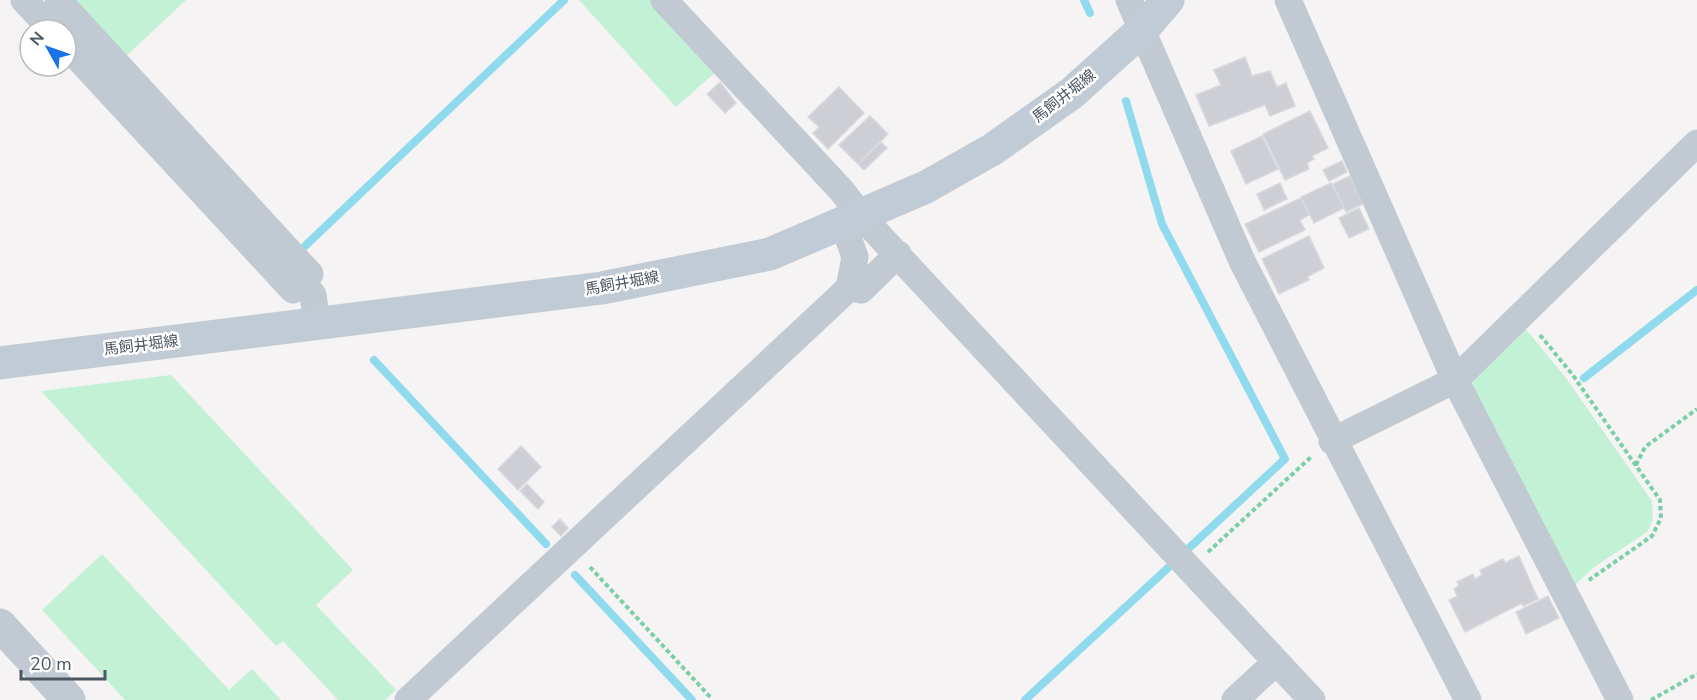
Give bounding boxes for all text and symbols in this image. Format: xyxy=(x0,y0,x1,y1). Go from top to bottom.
north arrow xyxy=(18,18,78,78)
text: N xyxy=(25,27,50,51)
street label: 馬飼井堀線 xyxy=(1028,65,1100,127)
street label: 馬飼井堀線 xyxy=(583,267,661,299)
street label: 馬飼井堀線 xyxy=(103,331,179,359)
scale bar xyxy=(21,643,105,681)
text: 20 m xyxy=(30,652,72,676)

